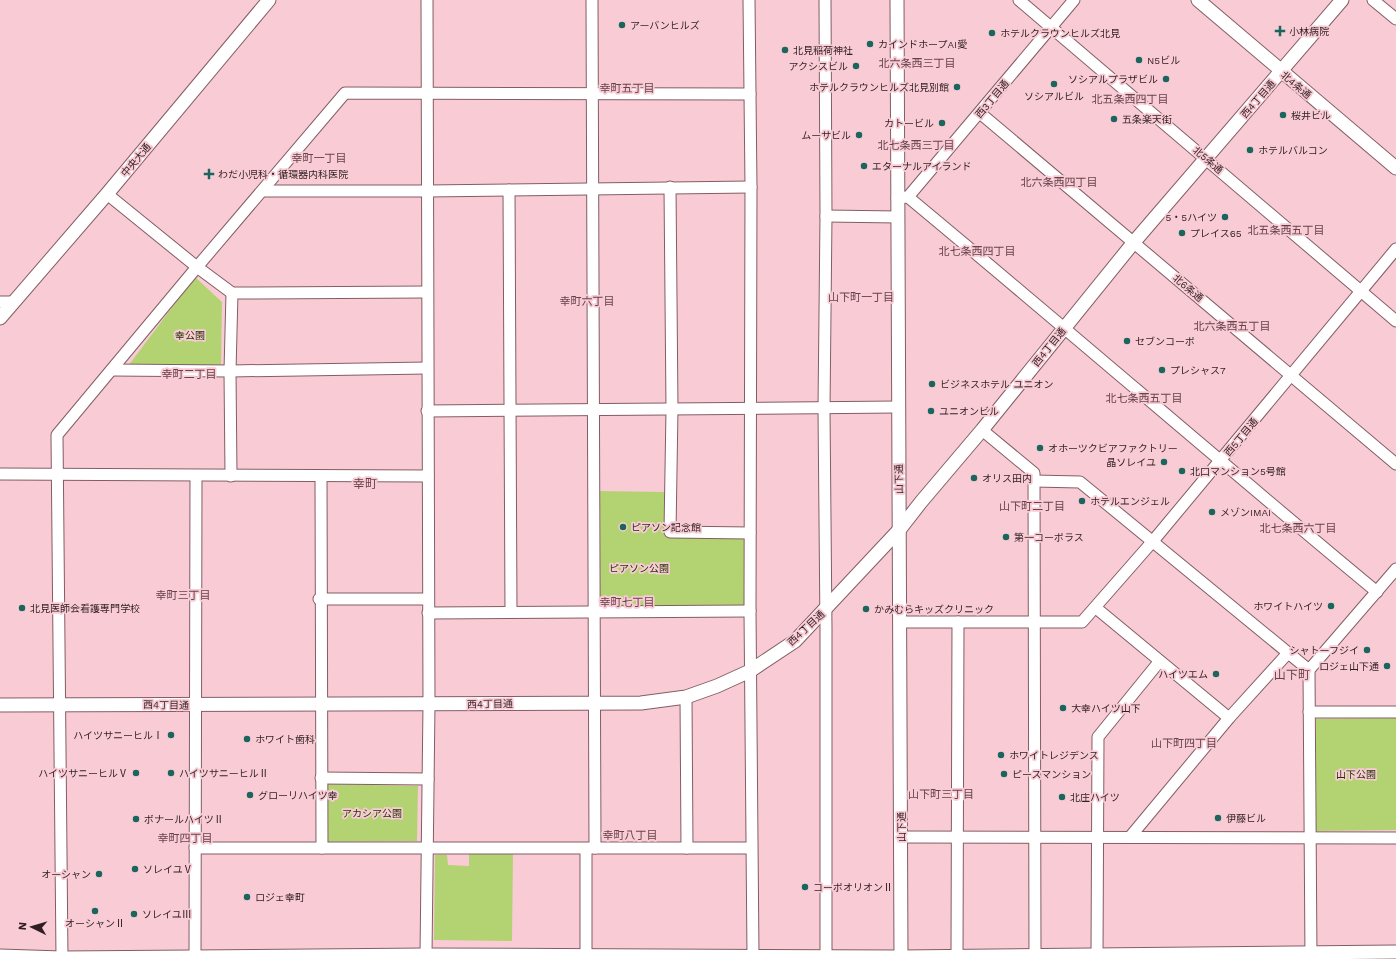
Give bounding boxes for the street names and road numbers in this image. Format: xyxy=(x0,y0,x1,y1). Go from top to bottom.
street label: 北4条通 xyxy=(1279,69,1313,101)
street label: 西3丁目通 xyxy=(973,78,1011,120)
street label: 西4丁目通 xyxy=(1239,78,1277,120)
street label: 中央大通 xyxy=(119,141,153,179)
street label: 北5条通 xyxy=(1191,144,1225,176)
street label: 北6条通 xyxy=(1171,272,1205,304)
street label: 西4丁目通 xyxy=(1030,326,1068,368)
street label: 西5丁目通 xyxy=(1222,416,1260,458)
street label: 山下通 xyxy=(893,464,905,494)
street label: 西4丁目通 xyxy=(785,608,827,648)
street label: 西4丁目通 xyxy=(467,698,513,710)
street label: 西4丁目通 xyxy=(143,699,189,711)
street label: 山下通 xyxy=(896,812,907,842)

